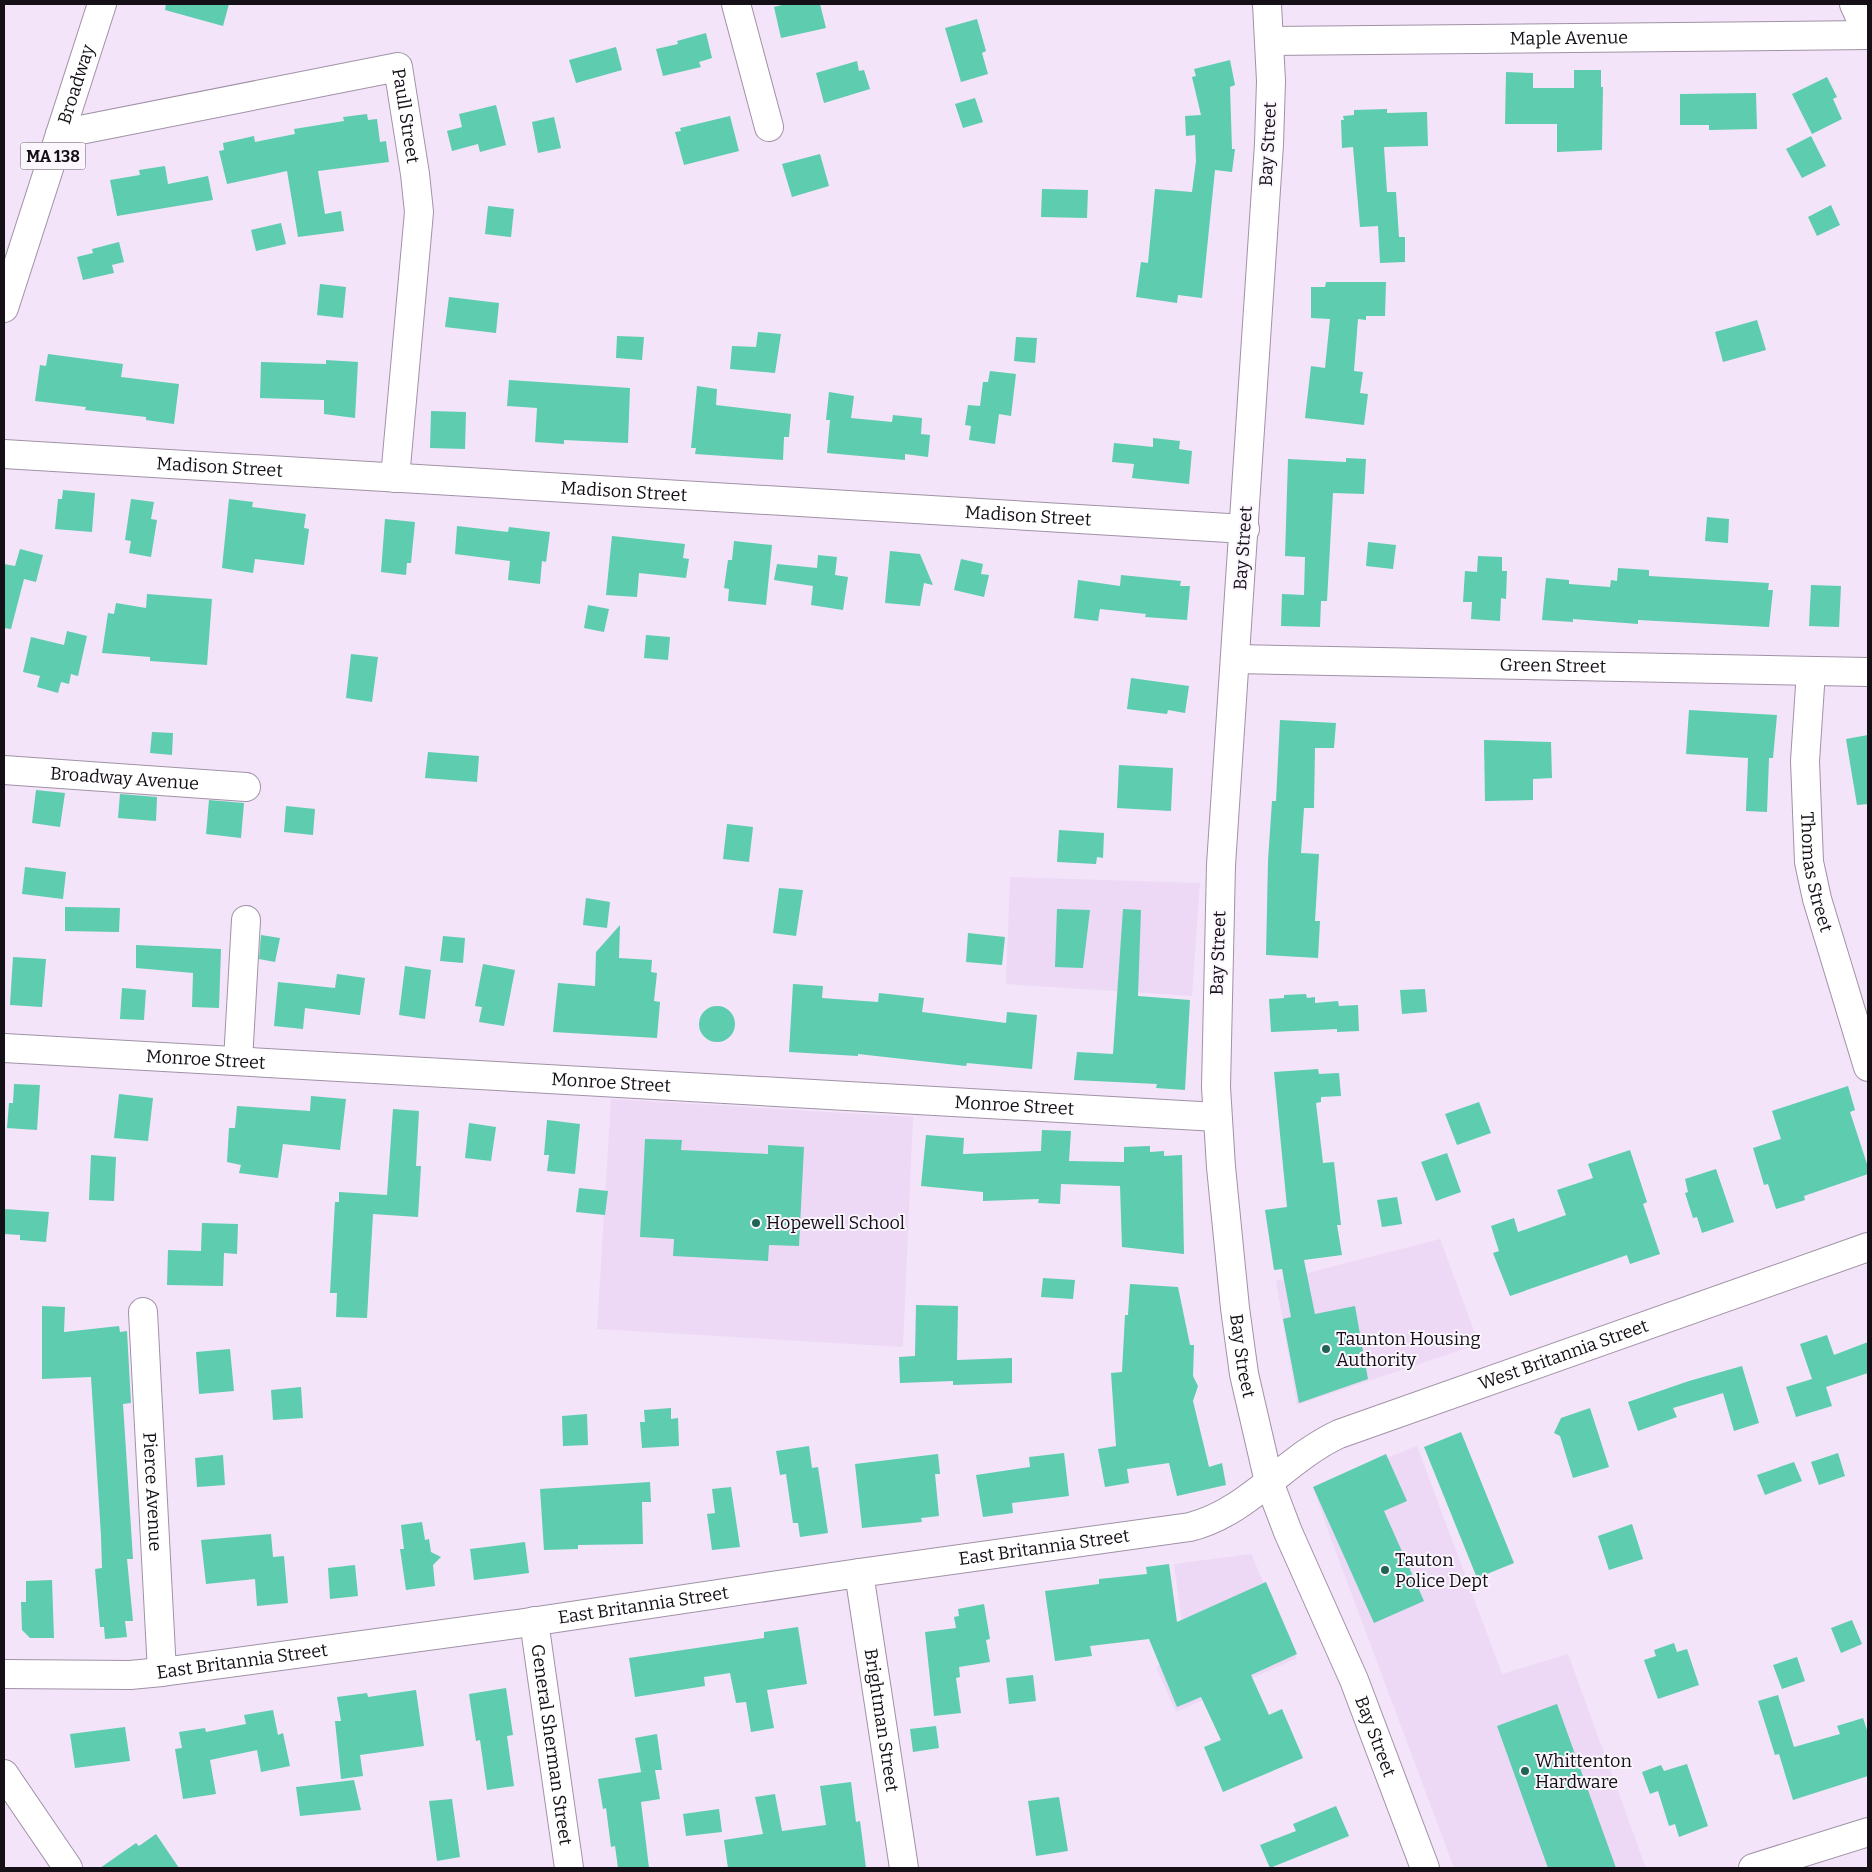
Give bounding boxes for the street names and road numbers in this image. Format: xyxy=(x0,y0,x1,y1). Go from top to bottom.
street label: Maple Avenue xyxy=(1510,26,1628,50)
street label: Broadway xyxy=(53,41,99,127)
street label: Paull Street xyxy=(387,67,424,165)
street label: Bay Street xyxy=(1255,101,1281,187)
road number: MA 138 xyxy=(20,142,86,170)
street label: Madison Street xyxy=(156,452,284,482)
street label: Madison Street xyxy=(560,477,688,506)
street label: Madison Street xyxy=(964,501,1092,531)
street label: Bay Street xyxy=(1229,505,1257,591)
street label: Green Street xyxy=(1499,653,1607,678)
street label: Broadway Avenue xyxy=(49,762,200,795)
street label: Thomas Street xyxy=(1796,811,1838,935)
street label: Bay Street xyxy=(1206,910,1230,996)
street label: Monroe Street xyxy=(145,1045,267,1074)
street label: Monroe Street xyxy=(551,1068,672,1097)
street label: Monroe Street xyxy=(954,1091,1075,1120)
street label: Bay Street xyxy=(1225,1313,1260,1400)
street label: West Britannia Street xyxy=(1475,1314,1652,1395)
street label: Pierce Avenue xyxy=(138,1432,167,1552)
street label: East Britannia Street xyxy=(957,1524,1131,1570)
street label: East Britannia Street xyxy=(556,1582,731,1629)
street label: East Britannia Street xyxy=(155,1639,329,1684)
street label: General Sherman Street xyxy=(526,1643,577,1847)
street label: Brightman Street xyxy=(860,1647,903,1794)
street label: Bay Street xyxy=(1350,1693,1401,1780)

